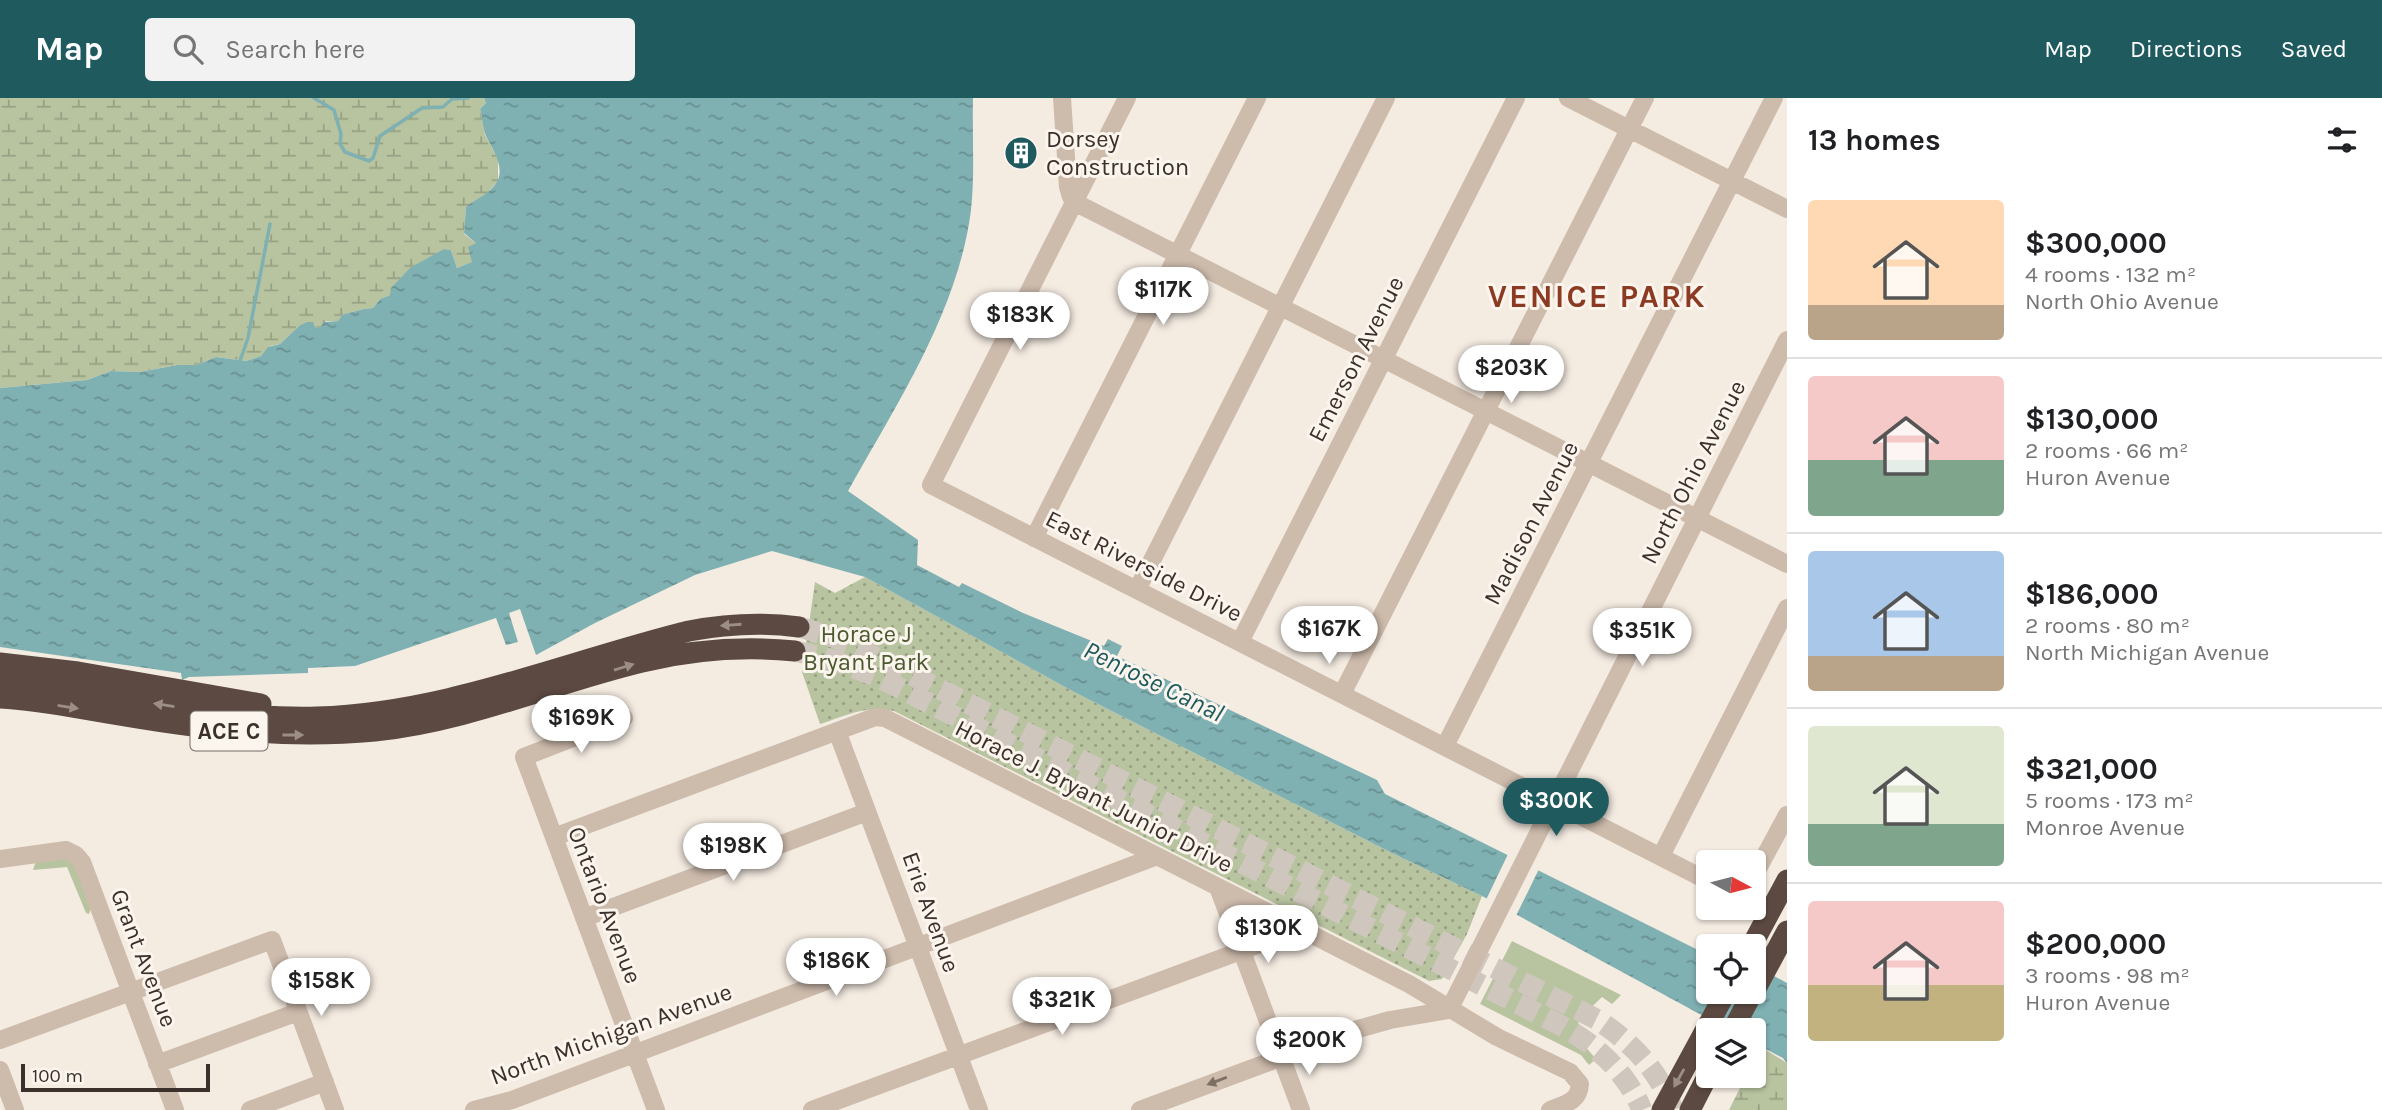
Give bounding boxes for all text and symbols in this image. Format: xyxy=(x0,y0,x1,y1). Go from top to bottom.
search box xyxy=(145,18,635,81)
text: Map xyxy=(35,30,103,68)
icon: search xyxy=(169,30,207,68)
text: Search here xyxy=(225,34,365,65)
text: Map xyxy=(2044,35,2092,63)
text: Directions xyxy=(2130,35,2243,63)
text: Saved xyxy=(2281,35,2347,63)
icon: filters xyxy=(2323,121,2361,159)
text: 13 homes xyxy=(1808,122,1941,158)
place label: Dorsey Construction xyxy=(1046,125,1189,181)
building icon: Dorsey Construction xyxy=(1002,134,1040,172)
text: $300,000 xyxy=(2025,225,2167,261)
icon: home xyxy=(1864,228,1948,312)
text: 4 rooms · 132 m² xyxy=(2025,261,2196,288)
pin: $117K xyxy=(1114,268,1212,327)
street label: Emerson Avenue xyxy=(1302,272,1410,446)
text: $117K xyxy=(1134,276,1192,303)
district label: VENICE PARK xyxy=(1488,278,1706,315)
text: North Ohio Avenue xyxy=(2025,288,2219,315)
pin: $183K xyxy=(971,292,1069,352)
text: $183K xyxy=(986,301,1054,328)
pin: $203K xyxy=(1462,345,1560,405)
text: $203K xyxy=(1474,354,1548,381)
street label: North Ohio Avenue xyxy=(1635,375,1751,569)
text: $130,000 xyxy=(2025,401,2159,437)
icon: home xyxy=(1864,404,1948,488)
street label: Madison Avenue xyxy=(1478,437,1584,609)
text: 2 rooms · 66 m² xyxy=(2025,437,2188,464)
text: Huron Avenue xyxy=(2025,464,2170,491)
street label: East Riverside Drive xyxy=(1041,504,1247,628)
text: $186,000 xyxy=(2025,576,2159,612)
icon: home xyxy=(1864,579,1948,663)
pin: $167K xyxy=(1280,606,1378,666)
pin: $351K xyxy=(1593,608,1691,668)
text: 2 rooms · 80 m² xyxy=(2025,612,2190,639)
text: $167K xyxy=(1297,615,1361,642)
text: $351K xyxy=(1609,617,1675,644)
one-way arrow xyxy=(720,620,742,631)
park label: Horace J Bryant Park xyxy=(803,620,929,676)
water label: Penrose Canal xyxy=(1079,634,1229,729)
text: North Michigan Avenue xyxy=(2025,639,2269,666)
one-way arrow xyxy=(614,662,635,672)
pin: $169K xyxy=(532,696,630,755)
one-way arrow xyxy=(153,700,175,711)
one-way arrow xyxy=(57,702,79,713)
text: $169K xyxy=(547,704,615,731)
road number: ACE C xyxy=(190,712,268,750)
street label: Horace J. Bryant Junior Drive xyxy=(951,714,1237,878)
one-way arrow xyxy=(282,729,304,741)
text: $321,000 xyxy=(2025,751,2158,787)
icon: home xyxy=(1864,754,1948,838)
pin: $300K xyxy=(1507,778,1605,838)
text: $300K xyxy=(1519,787,1593,814)
text: 5 rooms · 173 m² xyxy=(2025,787,2194,814)
text: Monroe Avenue xyxy=(2025,814,2185,841)
street label: Ontario Avenue xyxy=(562,823,648,987)
pin: $198K xyxy=(684,824,782,883)
text: $198K xyxy=(699,832,767,859)
street label: Erie Avenue xyxy=(896,848,966,976)
north arrow xyxy=(1696,850,1766,920)
map controls xyxy=(1696,850,1766,1088)
street label: Grant Avenue xyxy=(105,885,183,1031)
pin: $130K xyxy=(1219,906,1317,965)
text: $130K xyxy=(1234,914,1302,941)
text: $200,000 xyxy=(2025,926,2166,962)
icon: home xyxy=(1864,929,1948,1013)
button: locate xyxy=(1696,934,1766,1004)
pin: $186K xyxy=(787,939,885,998)
text: $186K xyxy=(802,947,870,974)
pin: $158K xyxy=(272,958,370,1018)
text: 3 rooms · 98 m² xyxy=(2025,962,2190,989)
text: $158K xyxy=(287,967,355,994)
street label: North Michigan Avenue xyxy=(486,977,736,1091)
pin: $321K xyxy=(1013,978,1111,1037)
text: $321K xyxy=(1028,986,1096,1013)
text: Huron Avenue xyxy=(2025,989,2170,1016)
pin: $200K xyxy=(1260,1018,1358,1077)
button: layers xyxy=(1696,1018,1766,1088)
text: $200K xyxy=(1272,1026,1346,1053)
scale bar xyxy=(21,1061,210,1093)
text: 100 m xyxy=(32,1065,83,1087)
one-way arrow xyxy=(1673,1068,1685,1088)
one-way arrow xyxy=(1207,1076,1228,1087)

